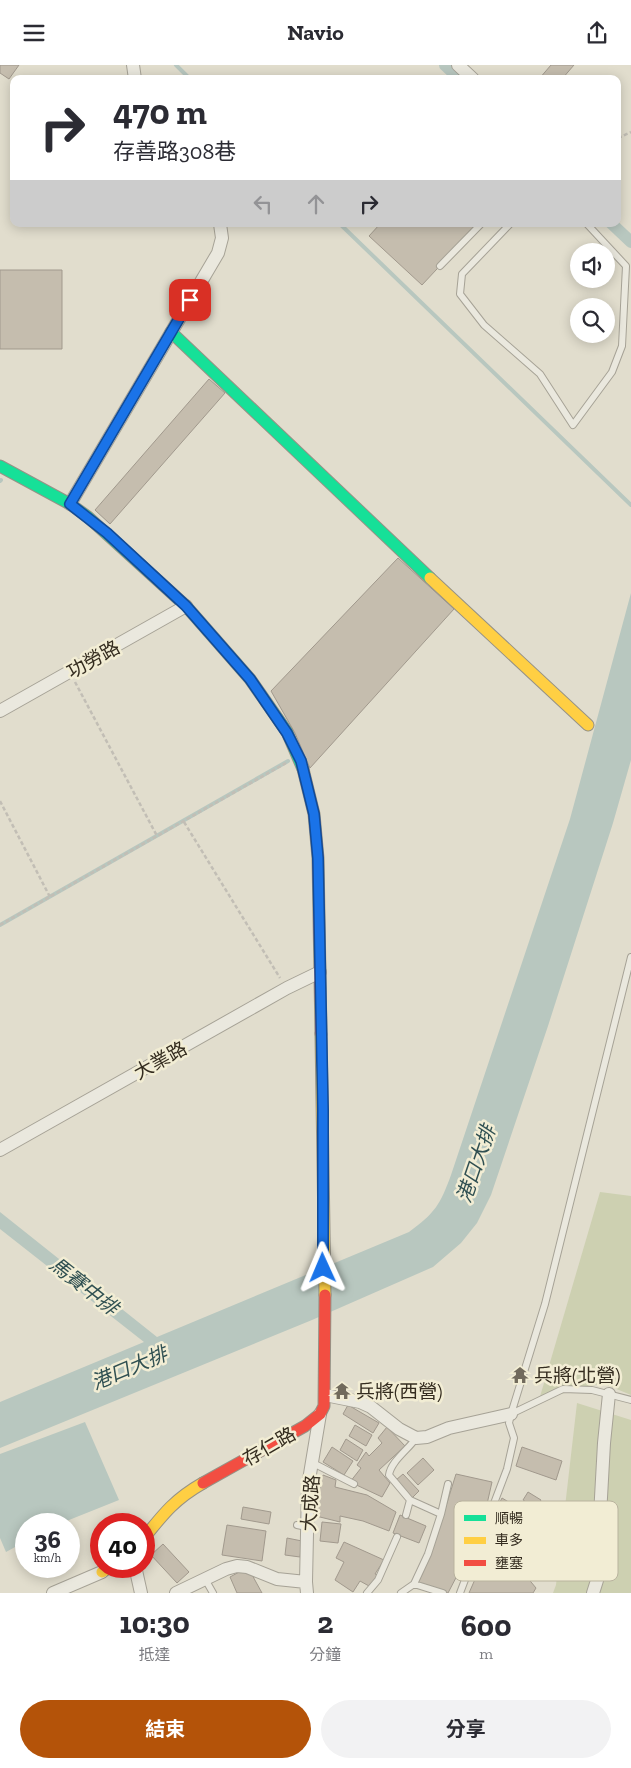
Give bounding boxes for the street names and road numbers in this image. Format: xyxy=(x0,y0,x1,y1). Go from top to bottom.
street label: 功勞路 xyxy=(63,636,124,683)
street label: 大業路 xyxy=(130,1037,191,1084)
street label: 存仁路 xyxy=(239,1422,300,1471)
street label: 大成路 xyxy=(297,1474,324,1532)

